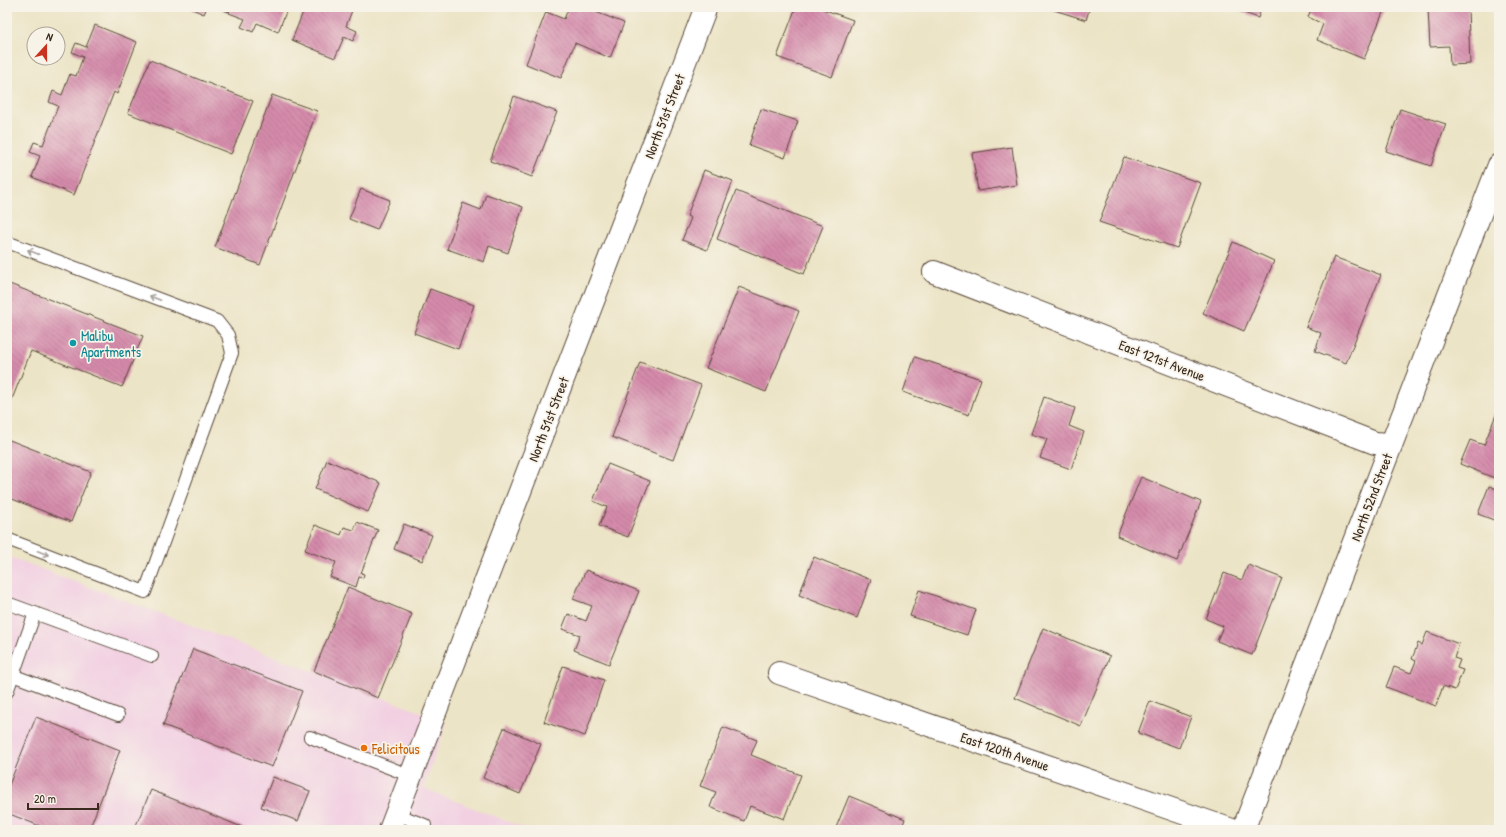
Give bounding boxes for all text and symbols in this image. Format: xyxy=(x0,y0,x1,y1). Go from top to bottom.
north arrow xyxy=(26,26,66,66)
text: N xyxy=(44,29,55,44)
street label: North 51st Street xyxy=(639,71,689,161)
one-way arrow xyxy=(28,248,40,256)
one-way arrow xyxy=(150,293,162,301)
place label: Malibu Apartments xyxy=(81,326,141,362)
street label: East 121st Avenue xyxy=(1116,335,1208,385)
marker: Malibu Apartments xyxy=(68,338,78,348)
street label: North 51st Street xyxy=(523,374,573,464)
street label: North 52nd Street xyxy=(1346,450,1397,544)
one-way arrow xyxy=(37,549,49,557)
street label: East 120th Avenue xyxy=(958,727,1052,775)
place label: Felicitous xyxy=(371,739,420,758)
marker: Felicitous xyxy=(359,743,369,753)
scale bar xyxy=(28,785,98,811)
text: 20 m xyxy=(34,790,56,807)

